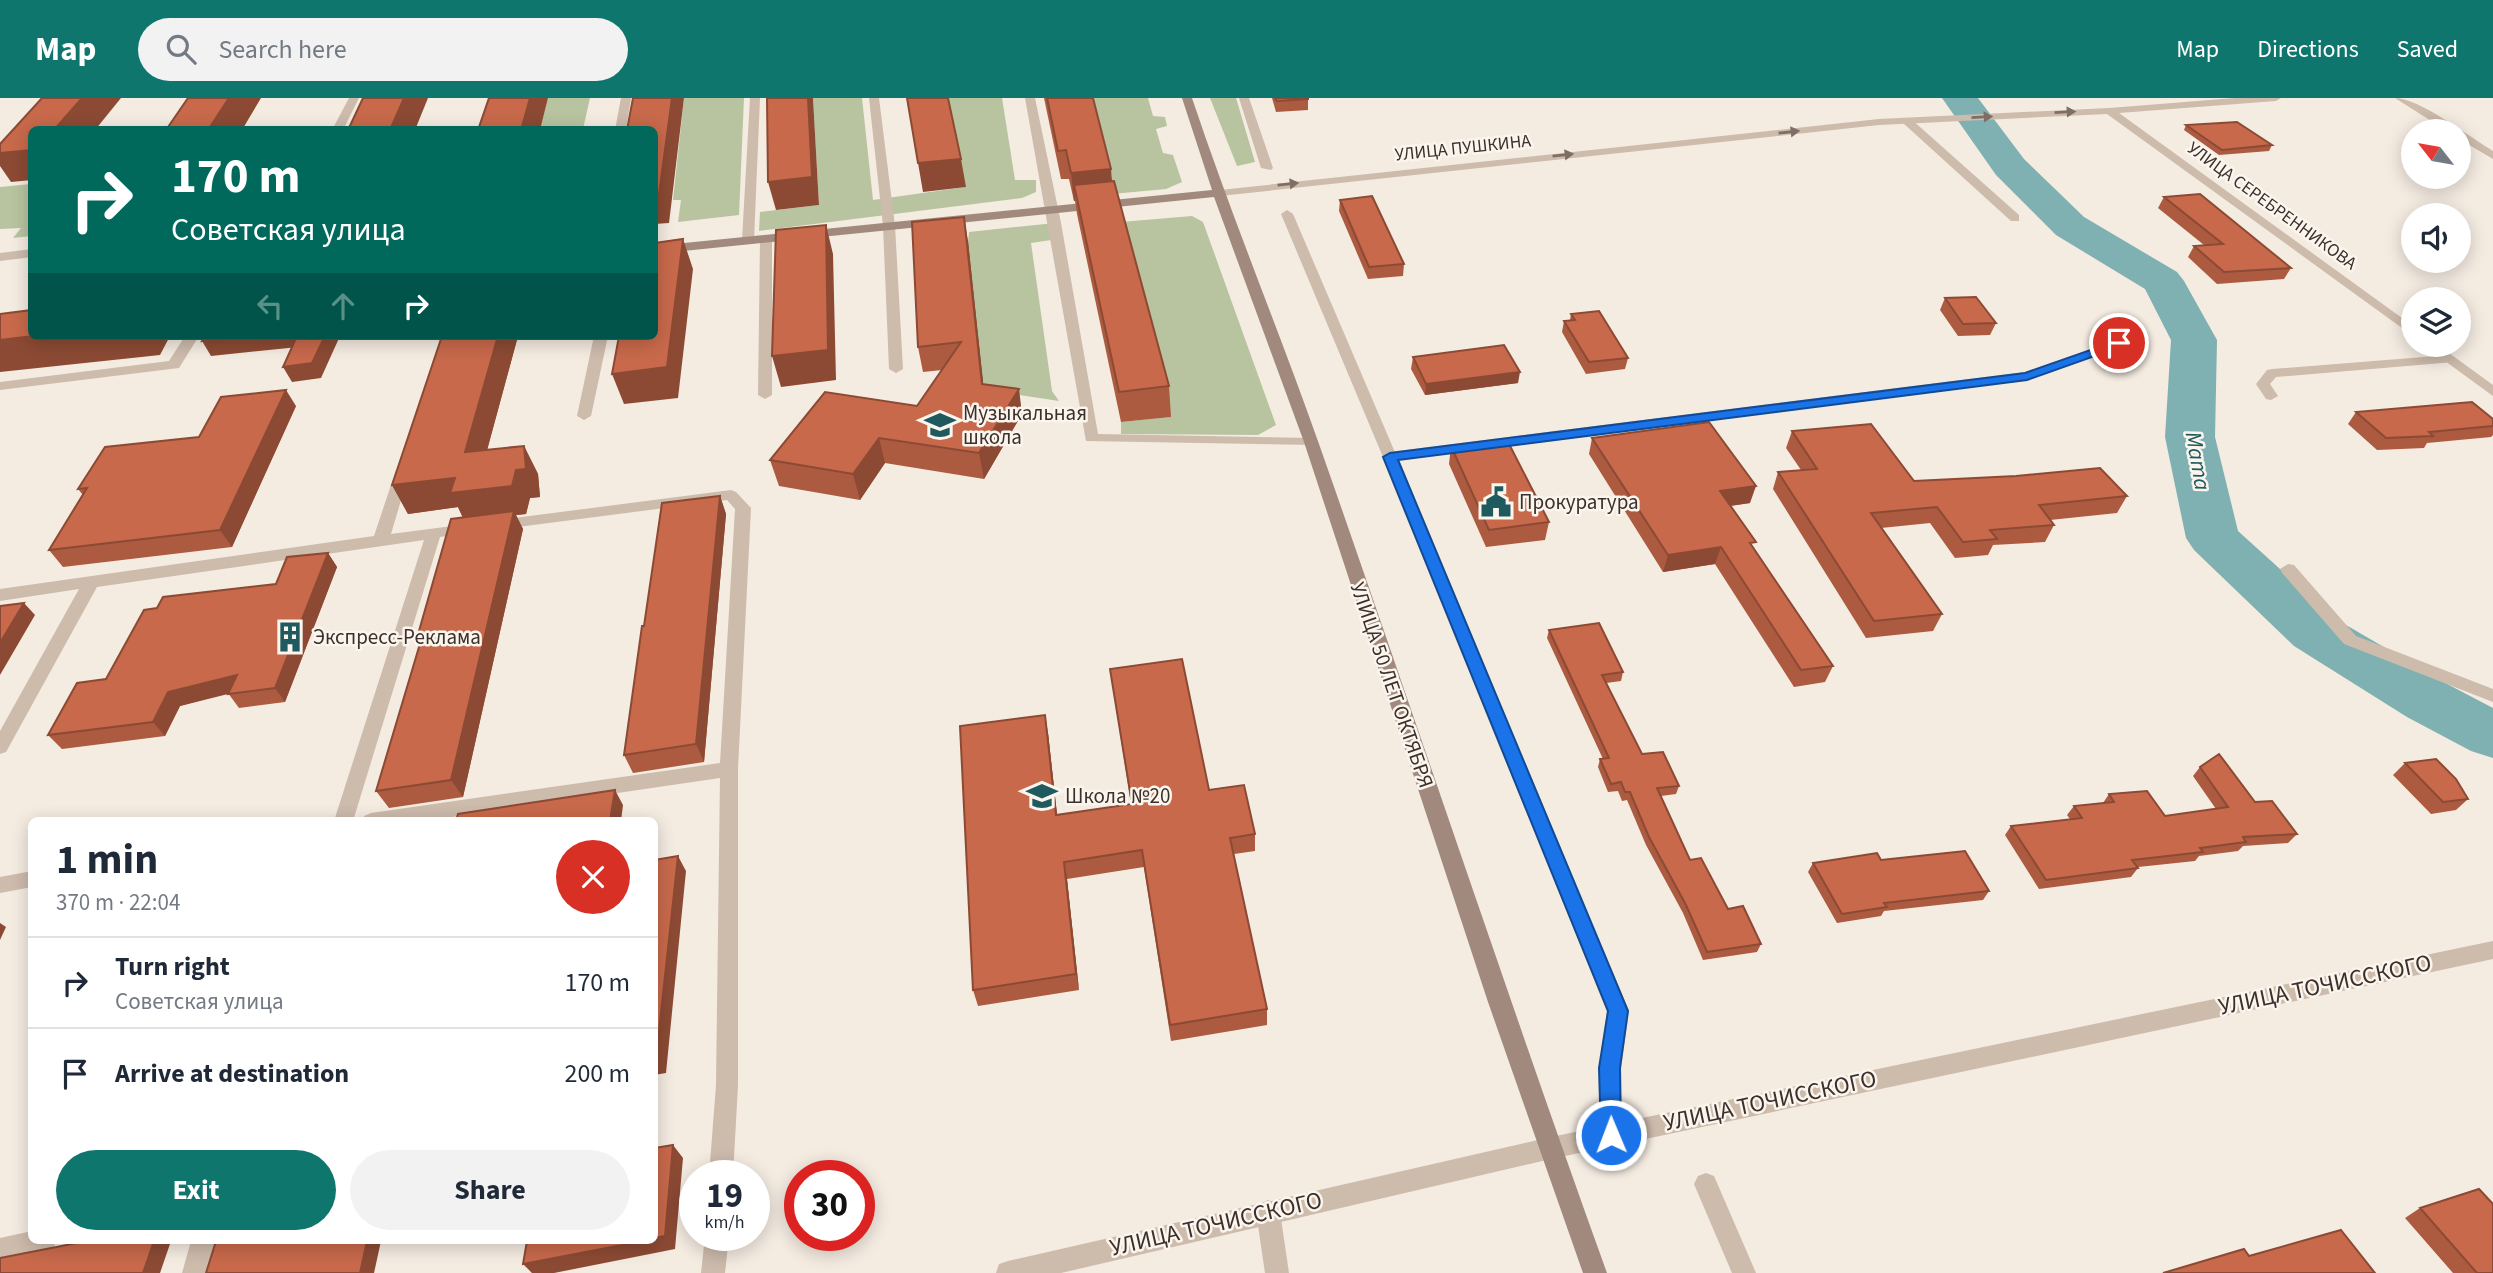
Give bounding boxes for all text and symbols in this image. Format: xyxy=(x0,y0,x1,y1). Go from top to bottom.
search box xyxy=(138,18,628,81)
text: Map xyxy=(35,26,96,73)
icon: search xyxy=(162,30,200,68)
text: Search here xyxy=(218,31,347,68)
text: Map xyxy=(2176,32,2219,67)
text: Directions xyxy=(2257,32,2359,67)
text: Saved xyxy=(2397,32,2458,67)
one-way arrow xyxy=(2054,107,2076,118)
one-way arrow xyxy=(1971,111,1993,122)
north arrow xyxy=(2401,119,2471,189)
map controls xyxy=(2401,119,2471,357)
one-way arrow xyxy=(1778,126,1800,137)
street label: УЛИЦА ПУШКИНА xyxy=(1394,128,1532,168)
street label: УЛИЦА СЕРЕБРЕННИКОВА xyxy=(2182,136,2362,276)
text: 170 m xyxy=(171,142,300,212)
one-way arrow xyxy=(1552,150,1574,161)
icon: right xyxy=(56,154,147,245)
one-way arrow xyxy=(1277,179,1299,190)
button: sound xyxy=(2401,203,2471,273)
text: Советская улица xyxy=(171,207,406,253)
icon: left xyxy=(251,287,289,325)
icon: ahead xyxy=(324,287,362,325)
icon: right xyxy=(397,287,435,325)
button: layers xyxy=(2401,287,2471,357)
pin xyxy=(2089,313,2149,373)
icon: arrive xyxy=(2100,324,2138,362)
place label: Музыкальная школа xyxy=(963,398,1087,452)
school or university icon: Музыкальная школа xyxy=(923,408,957,442)
water label: Мата xyxy=(2177,429,2219,493)
public building icon: Прокуратура xyxy=(1479,485,1513,519)
place label: Прокуратура xyxy=(1519,487,1639,517)
street label: УЛИЦА 50 ЛЕТ ОКТЯБРЯ xyxy=(1343,578,1441,792)
building icon: Экспресс-Реклама xyxy=(273,620,307,654)
place label: Экспресс-Реклама xyxy=(313,622,481,652)
school or university icon: Школа №20 xyxy=(1025,779,1059,813)
place label: Школа №20 xyxy=(1065,781,1170,811)
text: 1 min xyxy=(56,830,158,890)
button: close xyxy=(556,840,630,914)
text: 370 m · 22:04 xyxy=(56,886,180,919)
street label: УЛИЦА ТОЧИССКОГО xyxy=(2215,945,2435,1025)
text: Turn right xyxy=(115,948,230,985)
icon: right xyxy=(56,964,94,1002)
text: 170 m xyxy=(564,964,630,1001)
text: Советская улица xyxy=(115,985,284,1018)
icon: arrive xyxy=(56,1055,94,1093)
text: Arrive at destination xyxy=(115,1055,349,1092)
text: 200 m xyxy=(564,1055,630,1092)
street label: УЛИЦА ТОЧИССКОГО xyxy=(1660,1061,1880,1141)
position arrow xyxy=(1574,1098,1648,1172)
button: Exit xyxy=(56,1150,336,1230)
button: Share xyxy=(350,1150,630,1230)
speed limit sign: 30 xyxy=(784,1160,875,1251)
text: 19 xyxy=(706,1171,743,1221)
street label: УЛИЦА ТОЧИССКОГО xyxy=(1106,1183,1326,1265)
text: km/h xyxy=(705,1210,744,1235)

